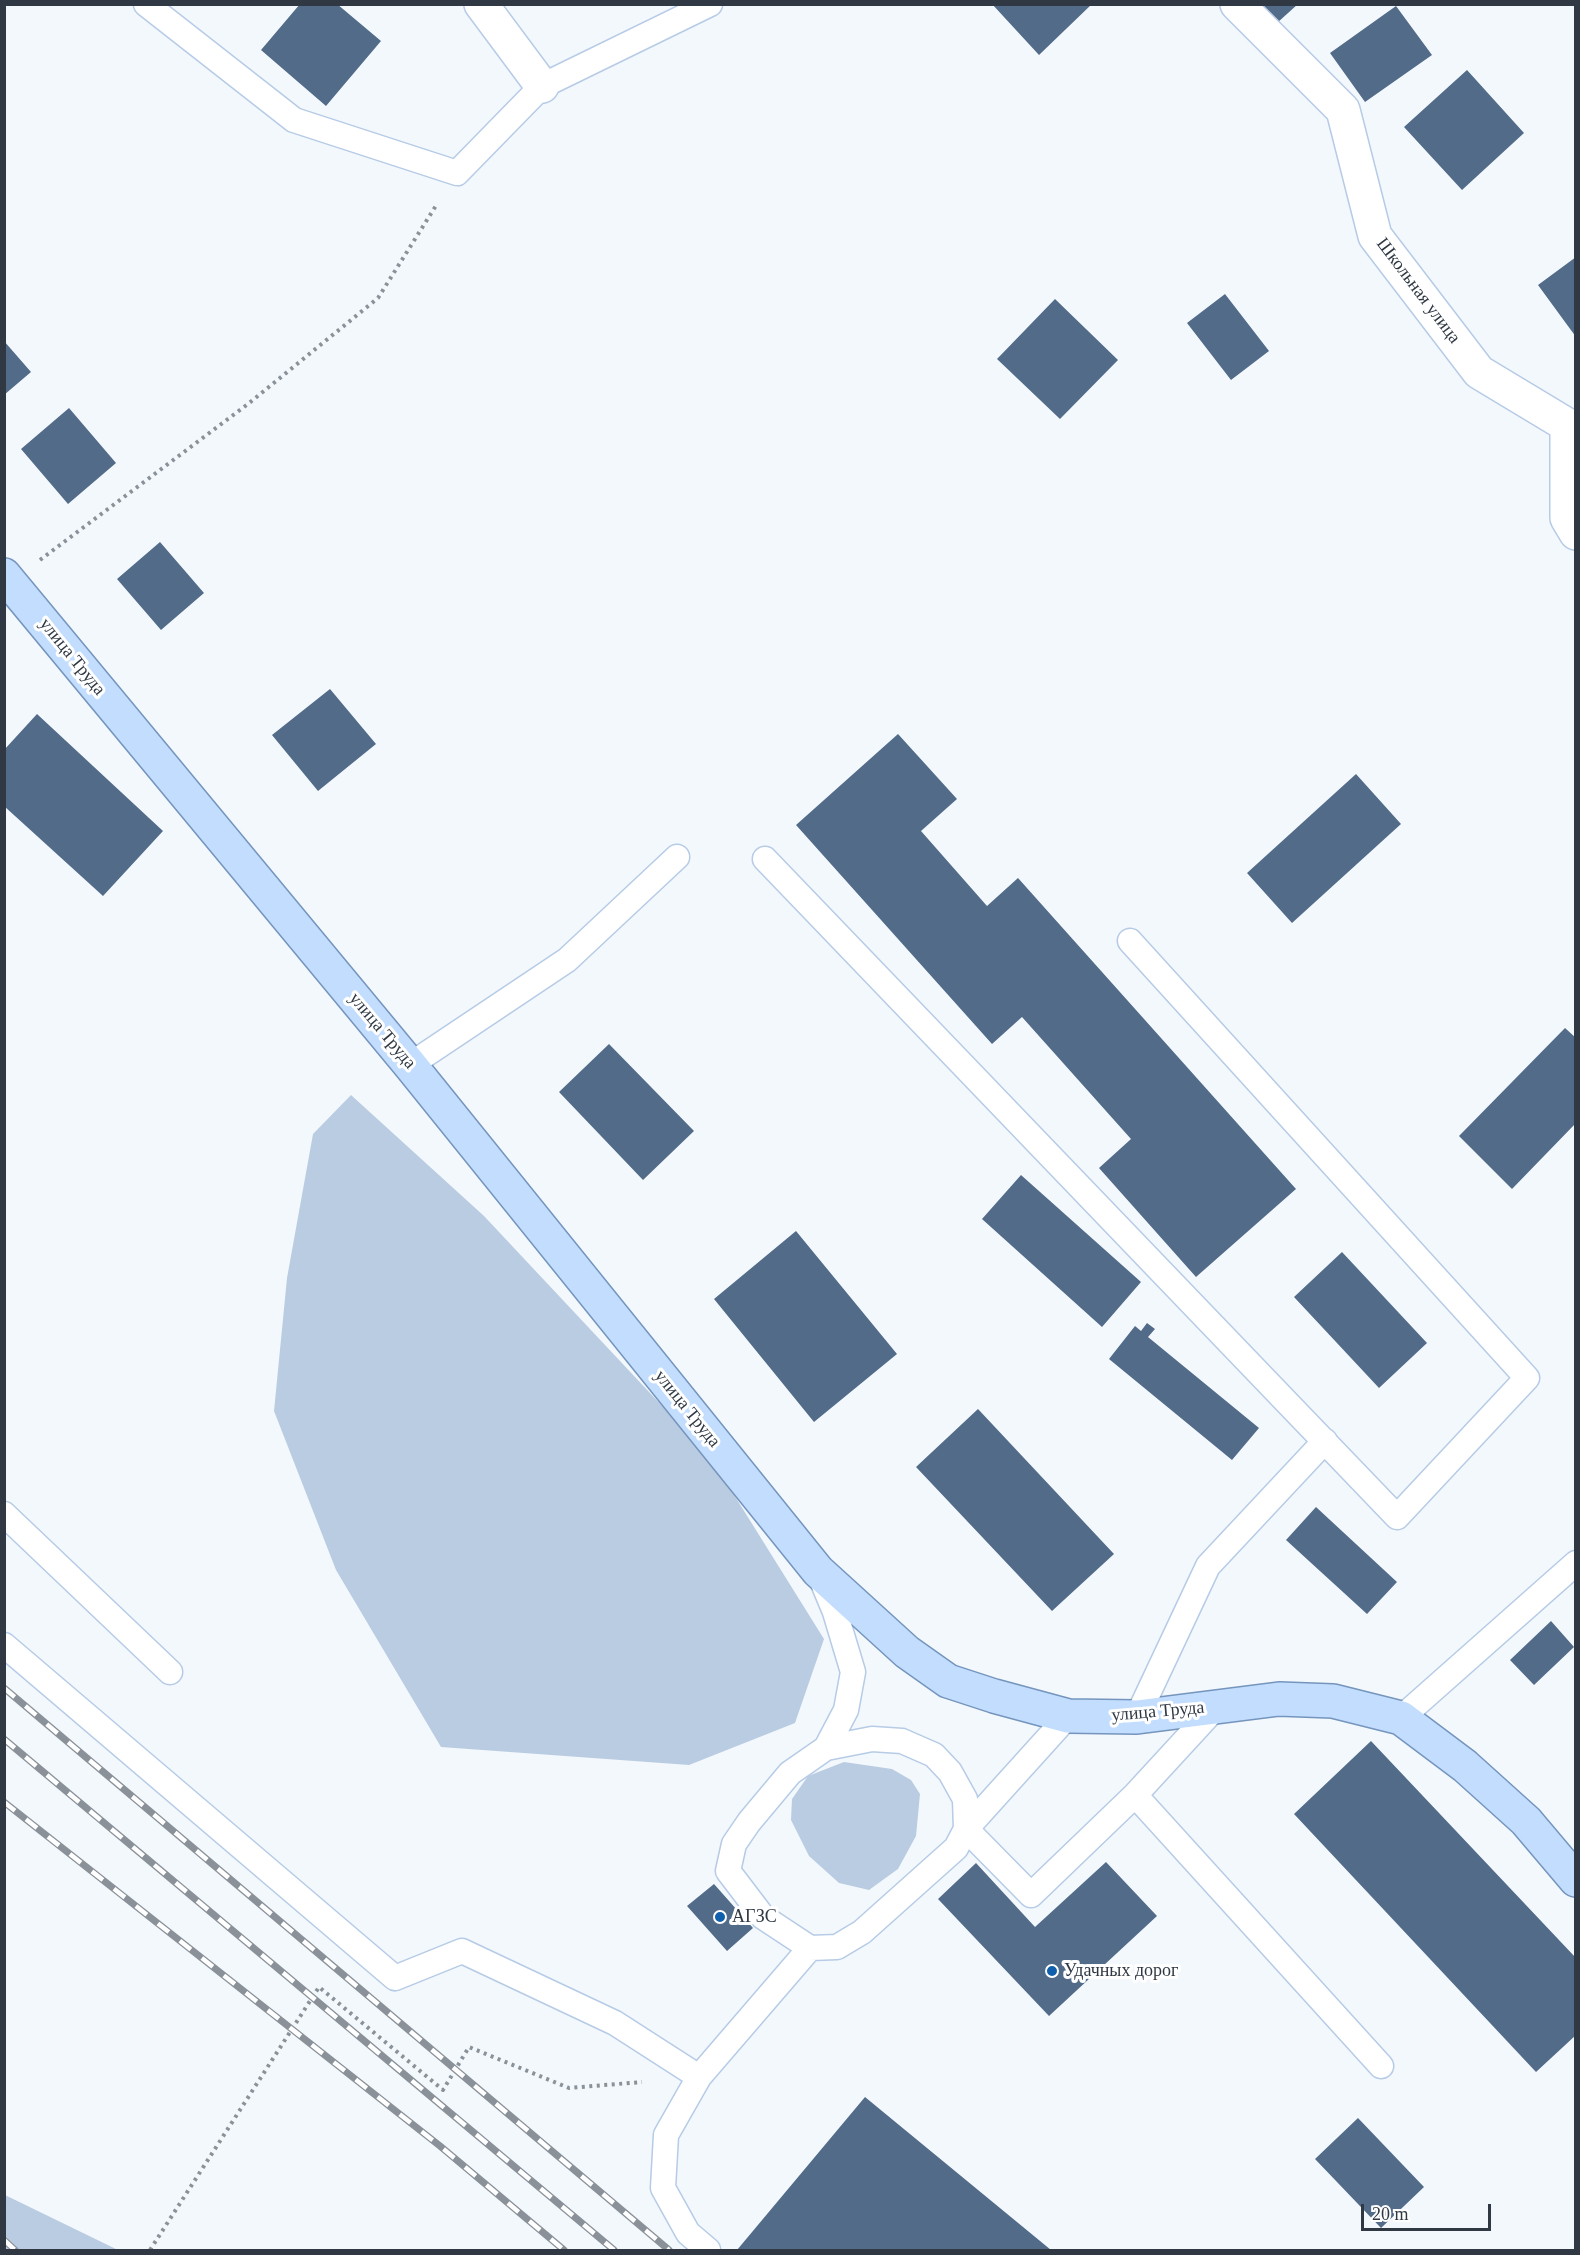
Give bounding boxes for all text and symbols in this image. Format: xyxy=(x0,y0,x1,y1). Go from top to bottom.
street label: Школьная улица xyxy=(1371,234,1465,348)
street label: улица Труда xyxy=(34,614,110,700)
street label: улица Труда xyxy=(344,988,420,1074)
street label: улица Труда xyxy=(649,1366,725,1452)
street label: улица Труда xyxy=(1111,1697,1205,1727)
place label: АГЗС xyxy=(732,1906,777,1928)
marker: АГЗС xyxy=(713,1910,727,1924)
place label: Удачных дорог xyxy=(1064,1960,1178,1982)
marker: Удачных дорог xyxy=(1045,1964,1059,1978)
scale bar xyxy=(1364,2192,1494,2230)
text: 20 m xyxy=(1372,2204,1409,2224)

